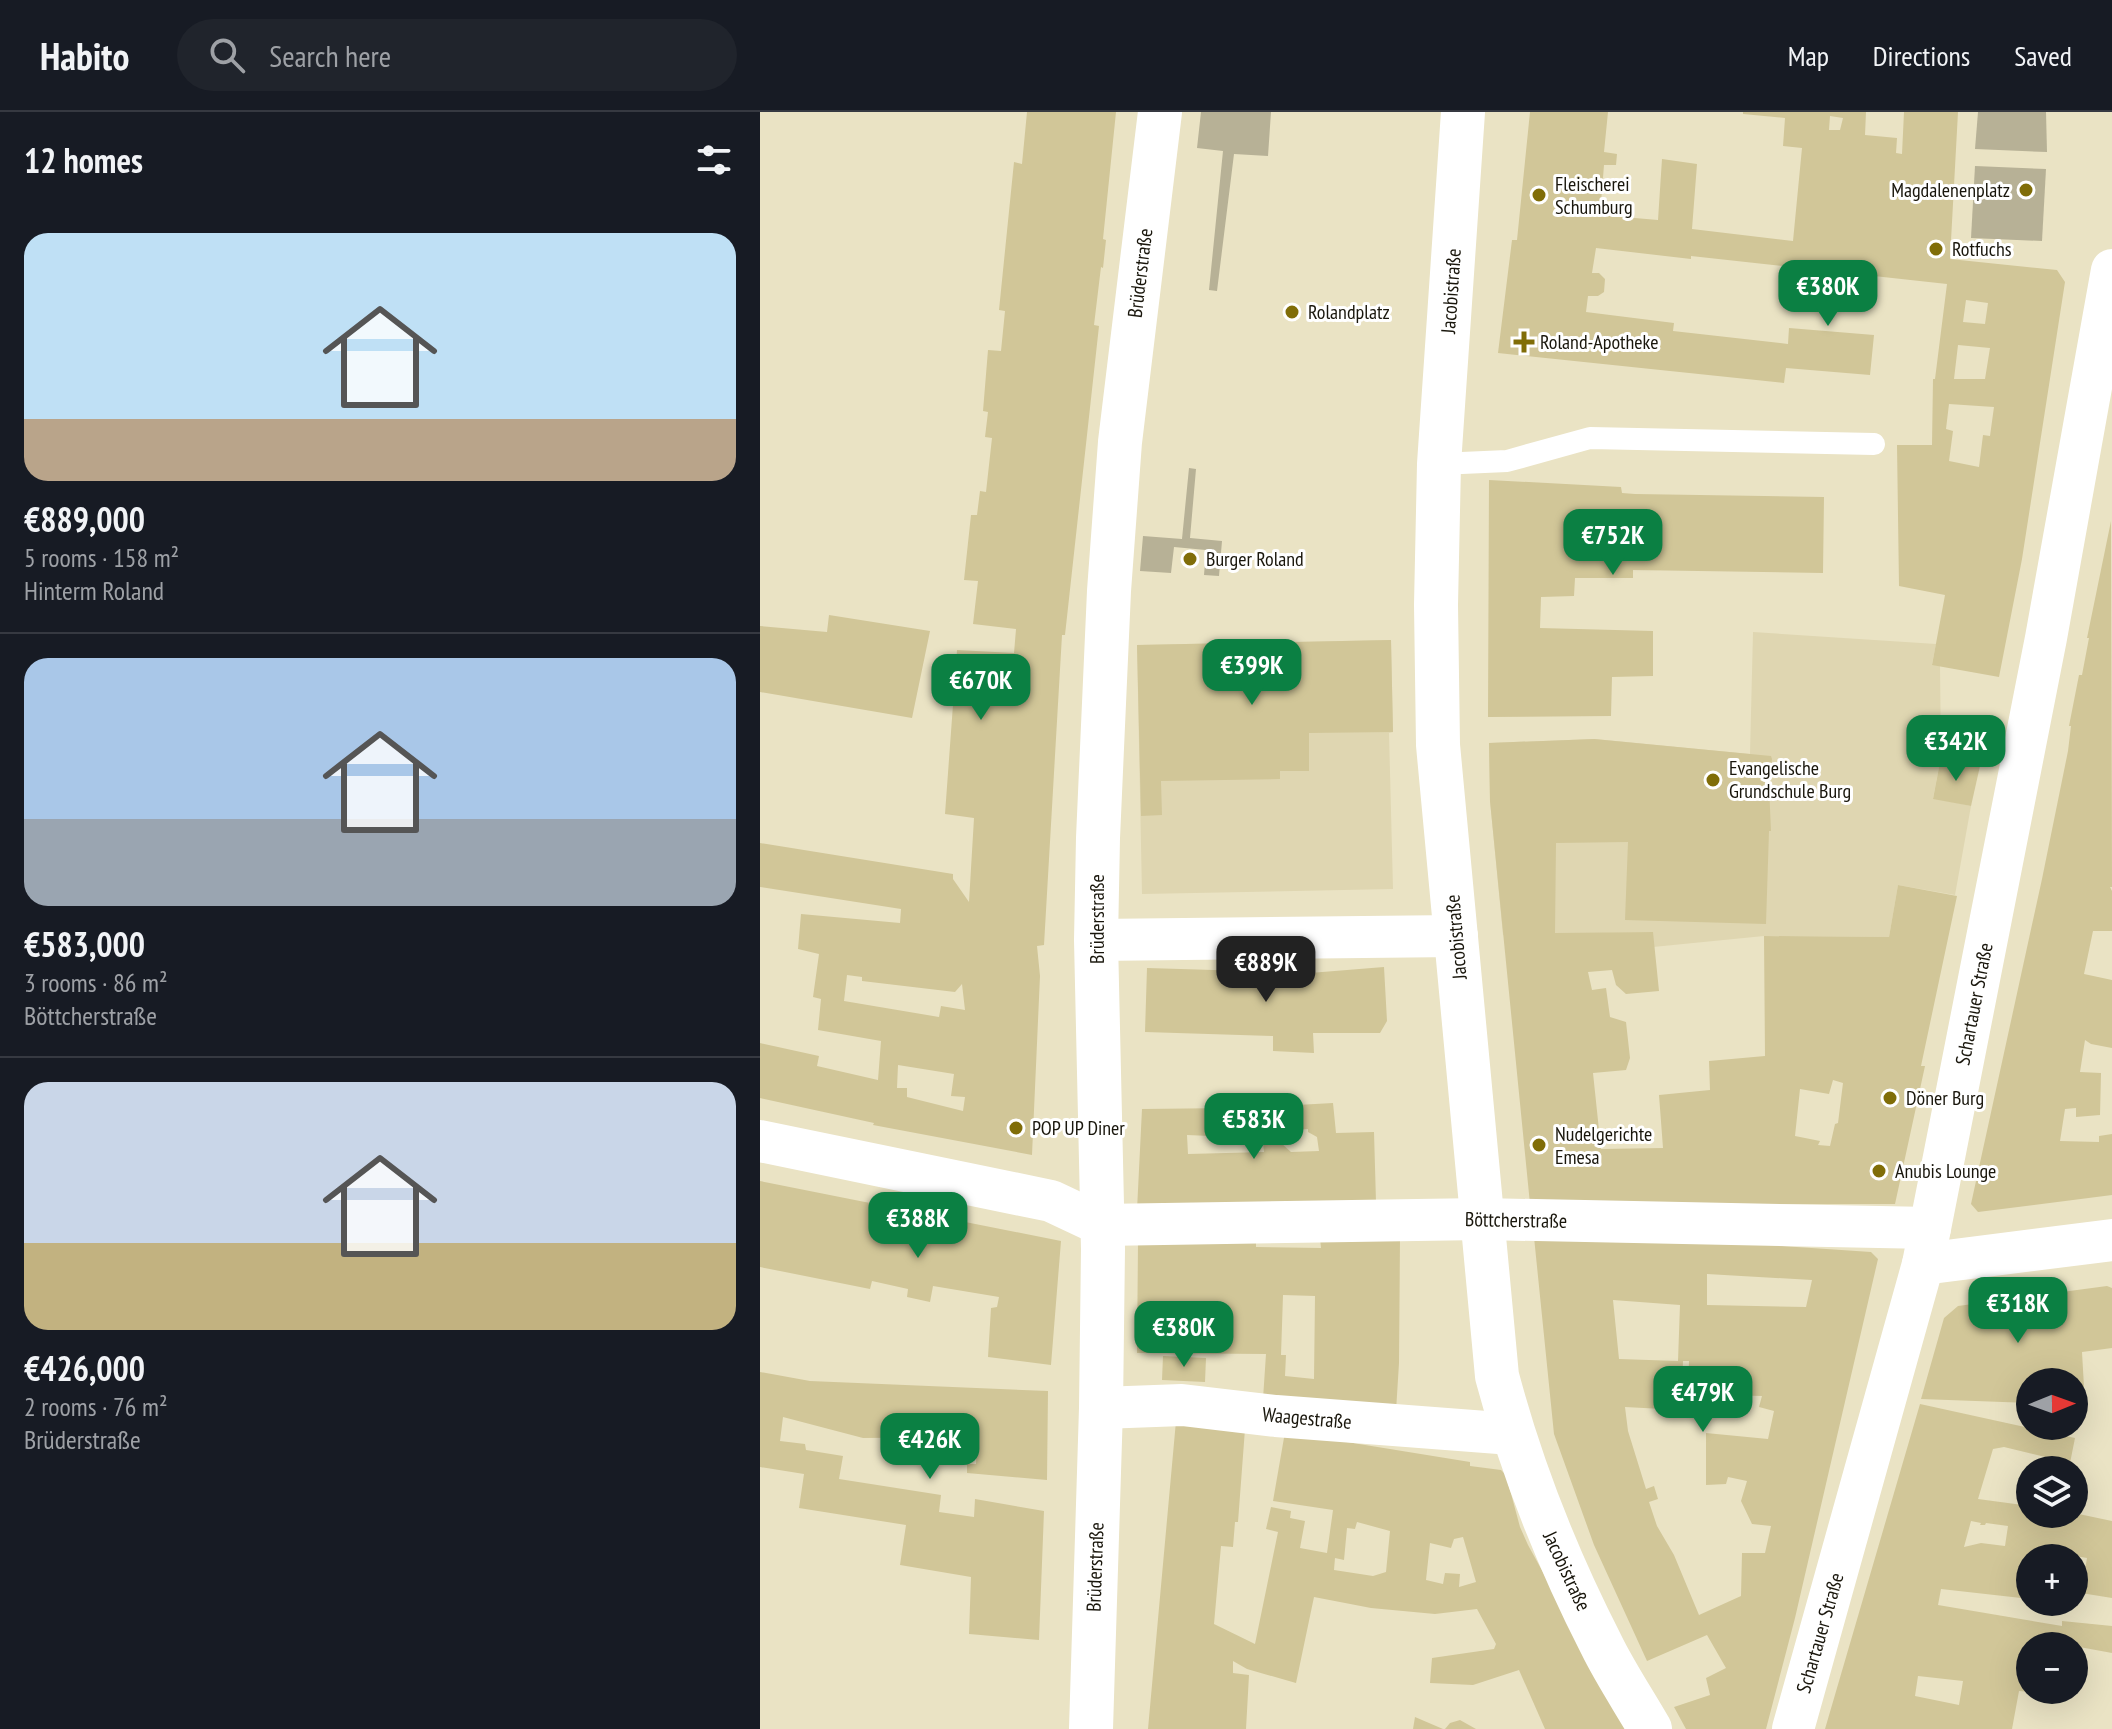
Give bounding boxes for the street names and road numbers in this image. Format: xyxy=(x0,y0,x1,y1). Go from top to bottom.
street label: Brüderstraße xyxy=(1122,227,1158,319)
street label: Jacobistraße xyxy=(1435,248,1467,335)
street label: Brüderstraße xyxy=(1084,874,1110,964)
street label: Jacobistraße xyxy=(1439,894,1473,981)
street label: Schartauer Straße xyxy=(1949,941,1999,1067)
street label: Böttcherstraße xyxy=(1465,1206,1567,1234)
street label: Waagestraße xyxy=(1261,1401,1353,1435)
street label: Brüderstraße xyxy=(1080,1522,1110,1612)
street label: Jacobistraße xyxy=(1537,1526,1597,1615)
street label: Schartauer Straße xyxy=(1790,1570,1850,1696)

